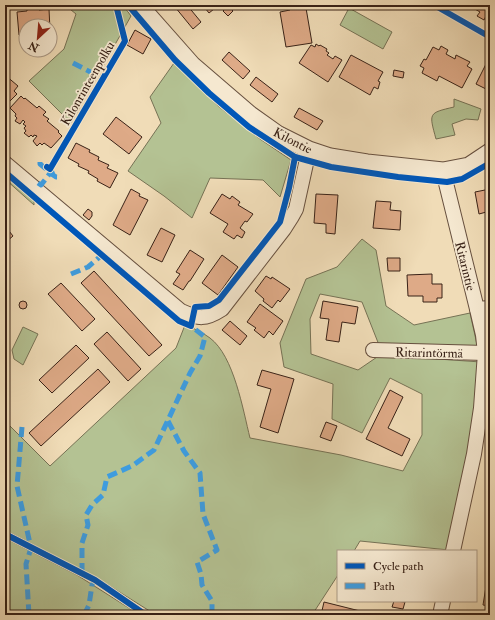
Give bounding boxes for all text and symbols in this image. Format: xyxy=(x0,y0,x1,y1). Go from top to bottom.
north arrow xyxy=(18,18,58,58)
text: N xyxy=(26,38,42,55)
street label: Kilonrinteenpolku xyxy=(57,38,119,129)
street label: Kilontie xyxy=(270,124,315,158)
street label: Ritarintie xyxy=(451,240,479,293)
street label: Ritarintörmä xyxy=(395,344,464,362)
legend xyxy=(337,550,477,602)
text: Cycle path xyxy=(373,559,424,574)
text: Path xyxy=(373,579,396,594)

